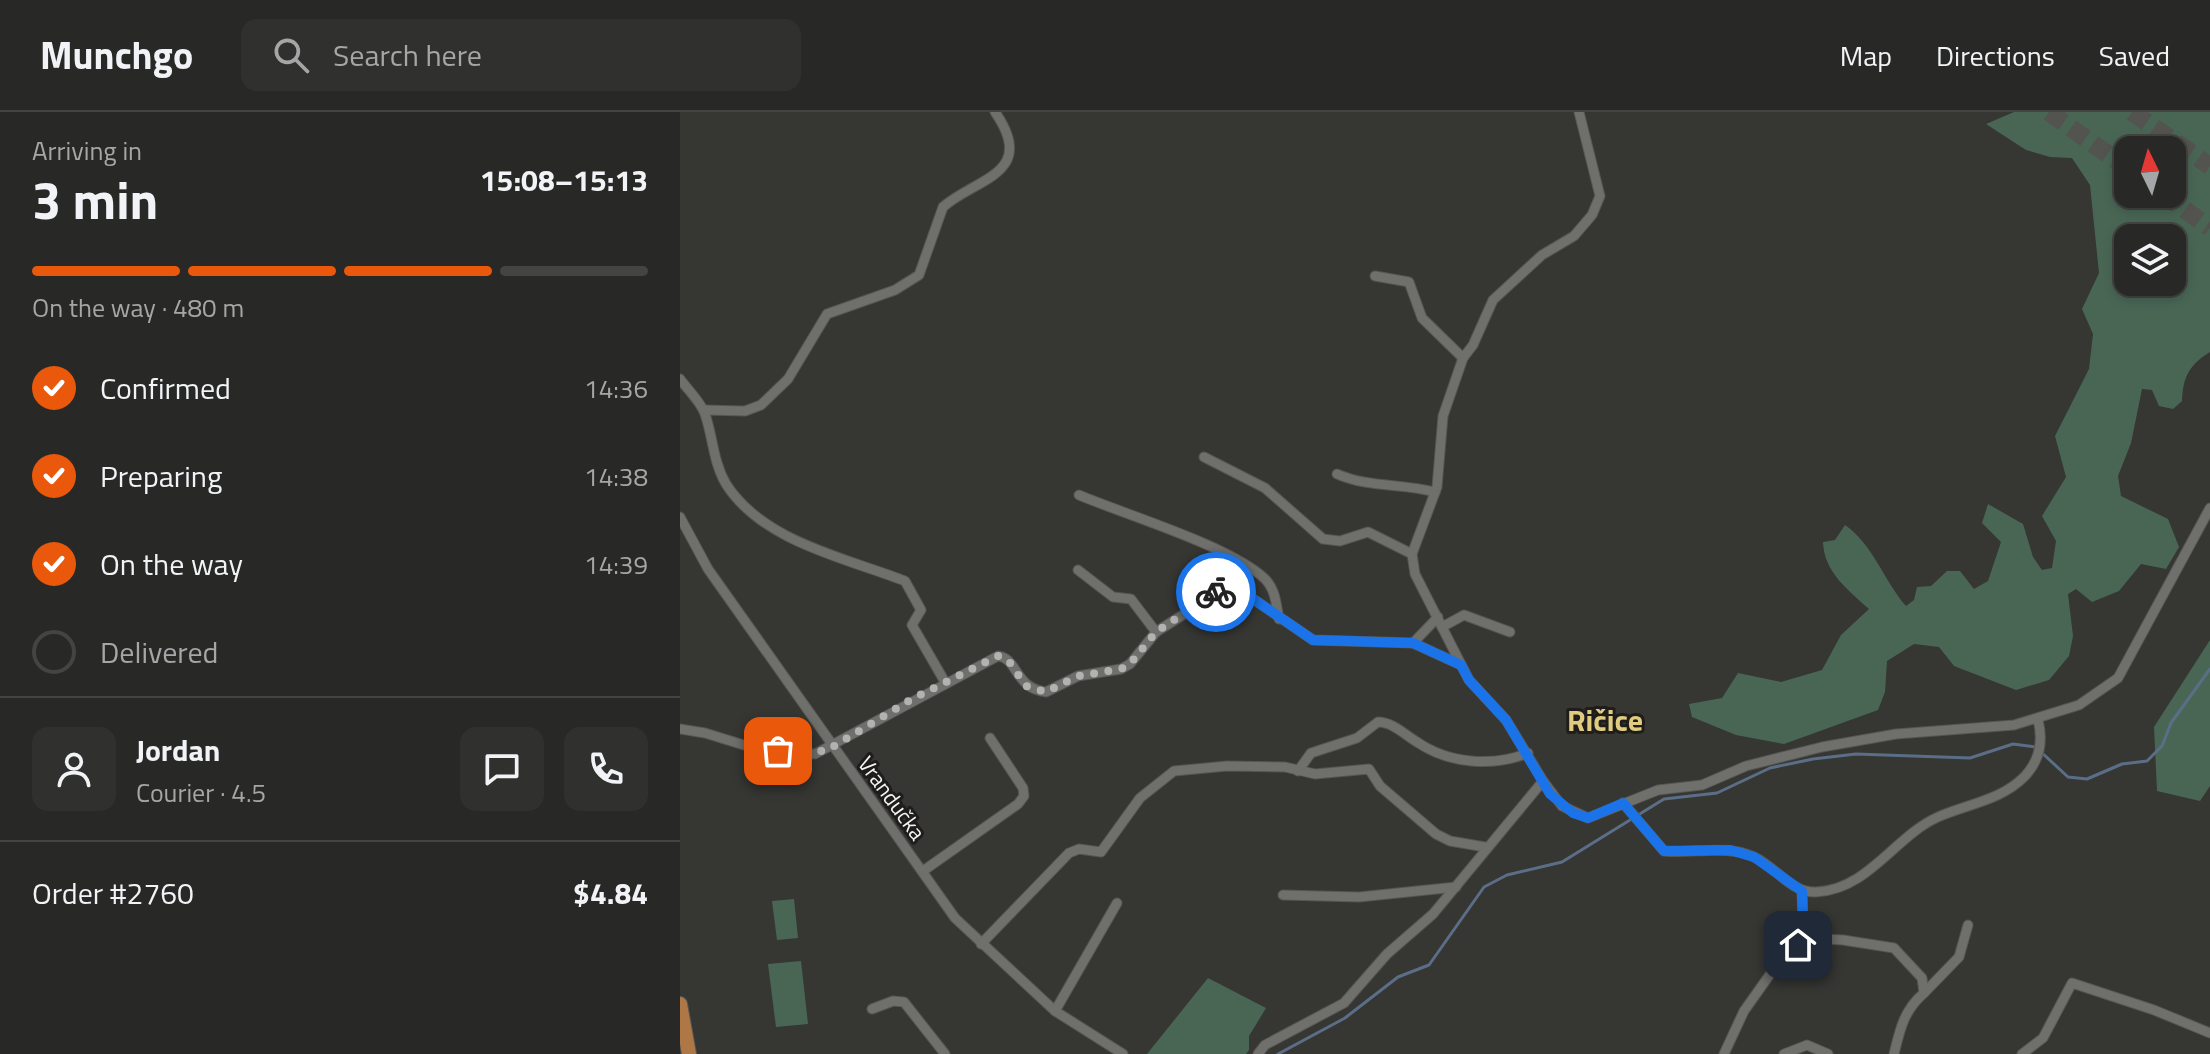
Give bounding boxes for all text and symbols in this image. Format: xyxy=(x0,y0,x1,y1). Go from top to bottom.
search box xyxy=(241,19,801,91)
text: Munchgo xyxy=(40,26,193,84)
text: Search here xyxy=(333,32,482,78)
icon: search xyxy=(269,33,313,77)
text: Map xyxy=(1840,34,1892,77)
text: Directions xyxy=(1936,34,2055,77)
text: Saved xyxy=(2099,34,2170,77)
text: Arriving in xyxy=(32,131,142,170)
north arrow xyxy=(2114,136,2186,208)
map controls xyxy=(2114,136,2186,296)
text: 15:08–15:13 xyxy=(480,157,648,203)
text: 3 min xyxy=(32,160,158,239)
button: layers xyxy=(2114,224,2186,296)
text: On the way · 480 m xyxy=(32,288,244,327)
text: Confirmed xyxy=(100,365,231,411)
icon: check xyxy=(32,366,76,410)
text: 14:36 xyxy=(584,369,648,408)
text: Preparing xyxy=(100,453,222,499)
icon: check xyxy=(32,454,76,498)
text: 14:38 xyxy=(584,457,648,496)
text: On the way xyxy=(100,541,243,587)
icon: check xyxy=(32,542,76,586)
text: 14:39 xyxy=(584,545,648,584)
courier xyxy=(1176,552,1256,632)
icon: bike xyxy=(1194,570,1238,614)
text: Delivered xyxy=(100,629,218,675)
district label: Ričice xyxy=(1567,697,1643,743)
pin xyxy=(744,717,812,785)
button: person xyxy=(32,727,116,811)
text: Jordan xyxy=(136,727,220,773)
button: chat xyxy=(460,727,544,811)
button: phone xyxy=(564,727,648,811)
icon: bag xyxy=(756,729,800,773)
street label: Vrandučka xyxy=(850,749,934,847)
text: Courier · 4.5 xyxy=(136,773,266,812)
text: Order #2760 xyxy=(32,870,194,916)
text: $4.84 xyxy=(573,870,648,916)
pin xyxy=(1764,911,1832,979)
icon: home xyxy=(1776,923,1820,967)

